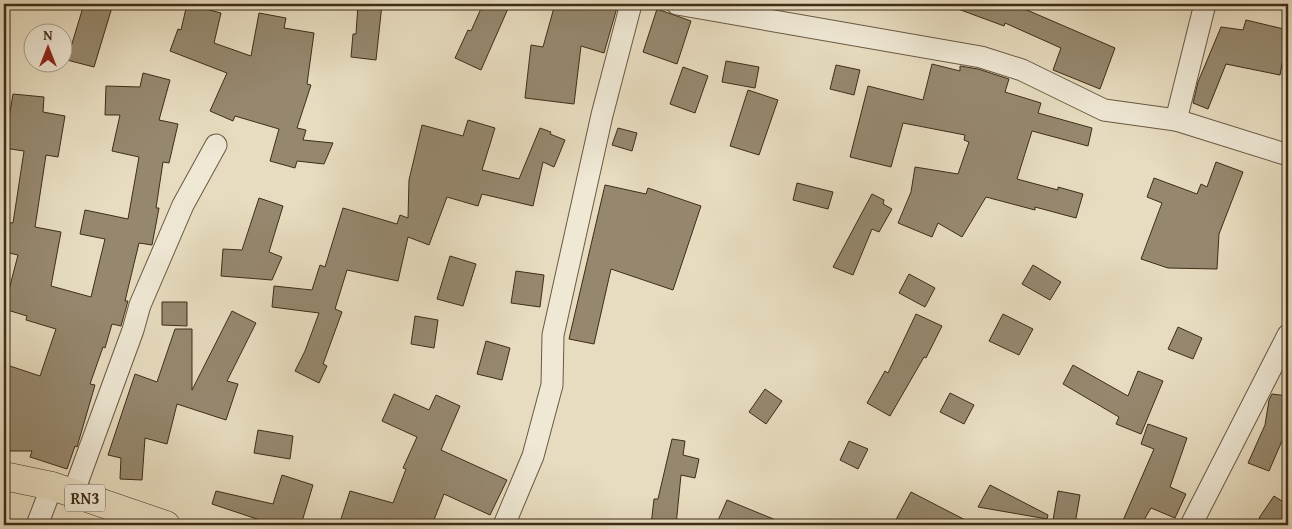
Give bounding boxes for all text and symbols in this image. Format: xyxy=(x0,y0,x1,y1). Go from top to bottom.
north arrow xyxy=(22,22,72,72)
text: N xyxy=(43,25,53,45)
road number: RN3 xyxy=(65,484,105,512)

